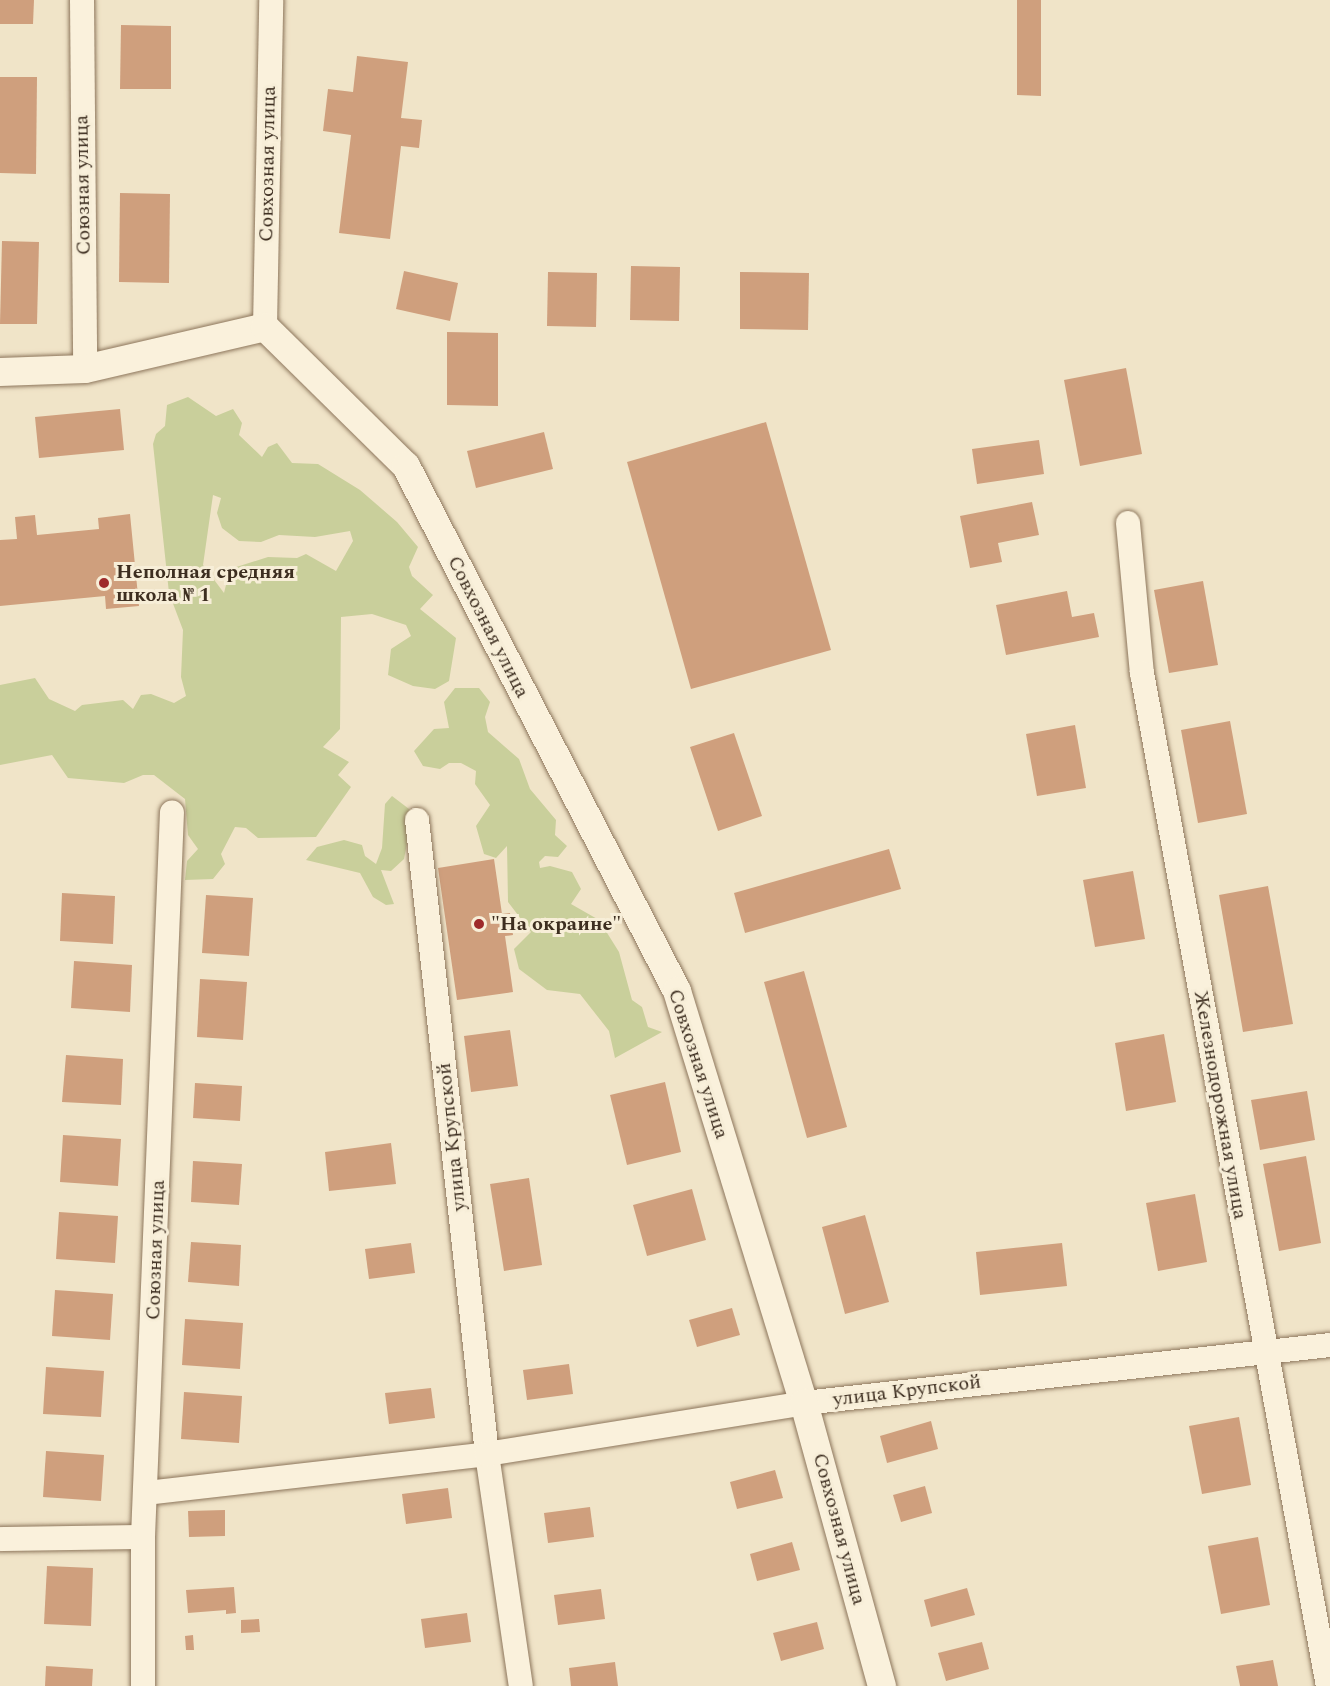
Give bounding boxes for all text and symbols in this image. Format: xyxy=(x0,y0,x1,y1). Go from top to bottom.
street label: Совхозная улица xyxy=(255,86,281,242)
street label: Союзная улица xyxy=(70,115,96,255)
street label: Совхозная улица xyxy=(442,552,534,702)
place label: Неполная средняя школа № 1 xyxy=(116,560,295,607)
marker: Неполная средняя школа № 1 xyxy=(97,576,111,590)
place label: "На окраине" xyxy=(491,912,621,936)
marker: "На окраине" xyxy=(472,917,486,931)
street label: Совхозная улица xyxy=(662,986,734,1142)
street label: Железнодорожная улица xyxy=(1188,989,1252,1221)
street label: улица Крупской xyxy=(432,1062,472,1212)
street label: Союзная улица xyxy=(142,1179,170,1321)
street label: улица Крупской xyxy=(832,1370,982,1412)
street label: Совхозная улица xyxy=(807,1451,871,1607)

